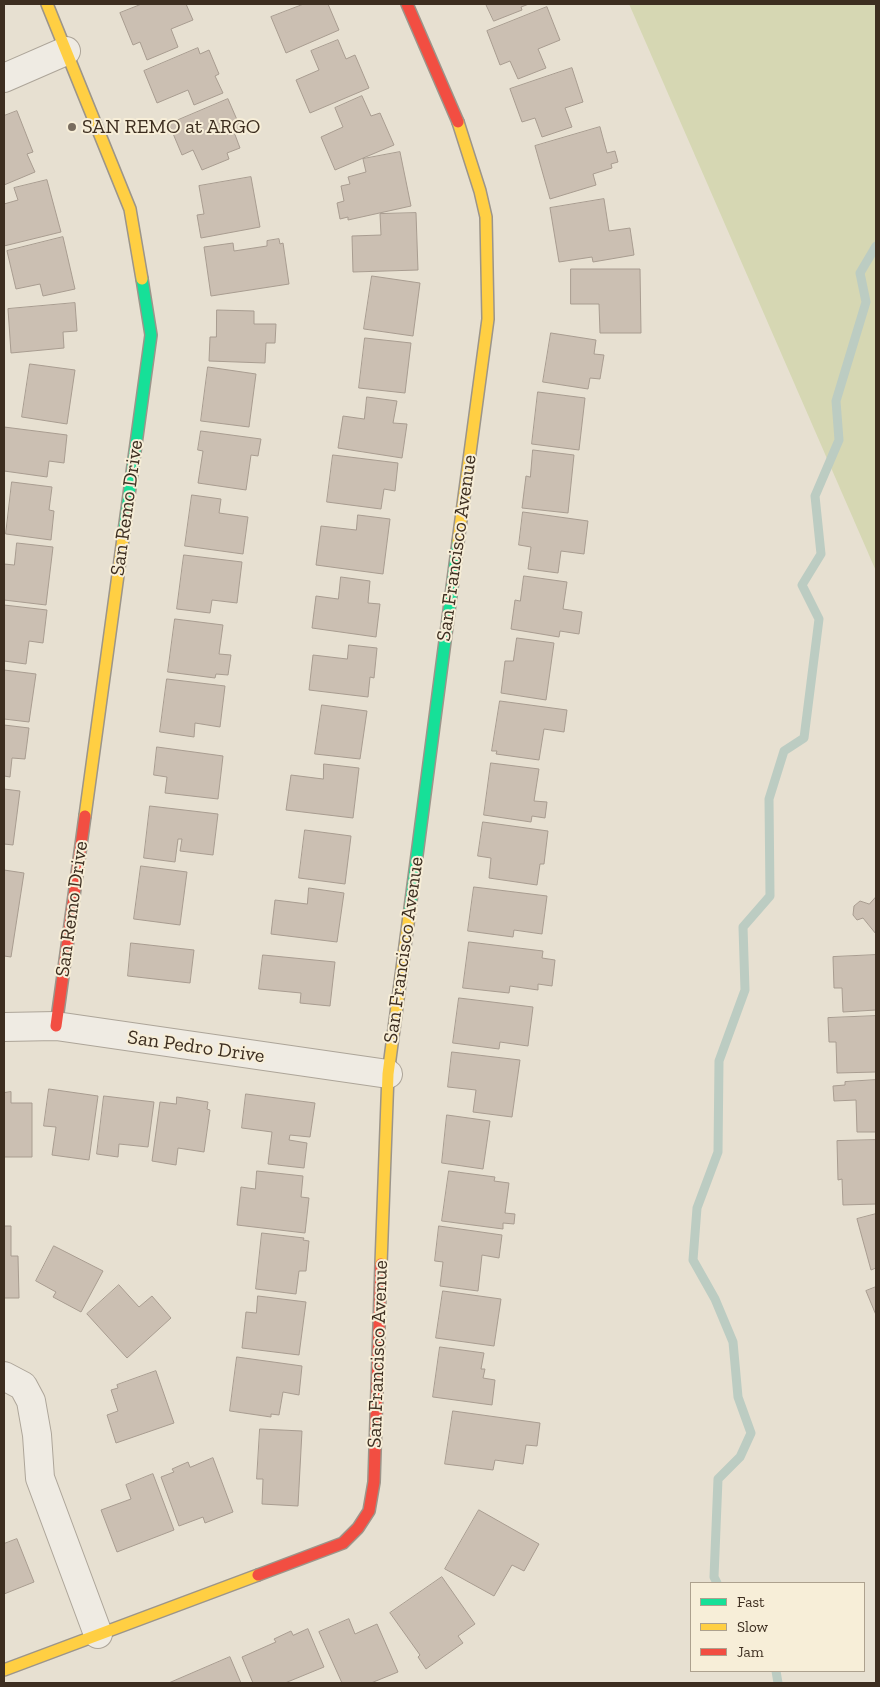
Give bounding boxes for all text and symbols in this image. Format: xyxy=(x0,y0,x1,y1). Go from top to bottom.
place label: SAN REMO at ARGO xyxy=(82,115,260,139)
marker: SAN REMO at ARGO xyxy=(66,121,78,133)
street label: San Remo Drive xyxy=(106,439,148,577)
street label: San Francisco Avenue xyxy=(432,453,482,643)
street label: San Remo Drive xyxy=(51,840,93,978)
street label: San Francisco Avenue xyxy=(379,855,429,1045)
street label: San Pedro Drive xyxy=(126,1026,266,1068)
street label: San Francisco Avenue xyxy=(363,1260,393,1448)
legend xyxy=(690,1582,865,1672)
text: Fast xyxy=(737,1593,765,1611)
text: Slow xyxy=(737,1618,768,1636)
text: Jam xyxy=(737,1643,764,1661)

